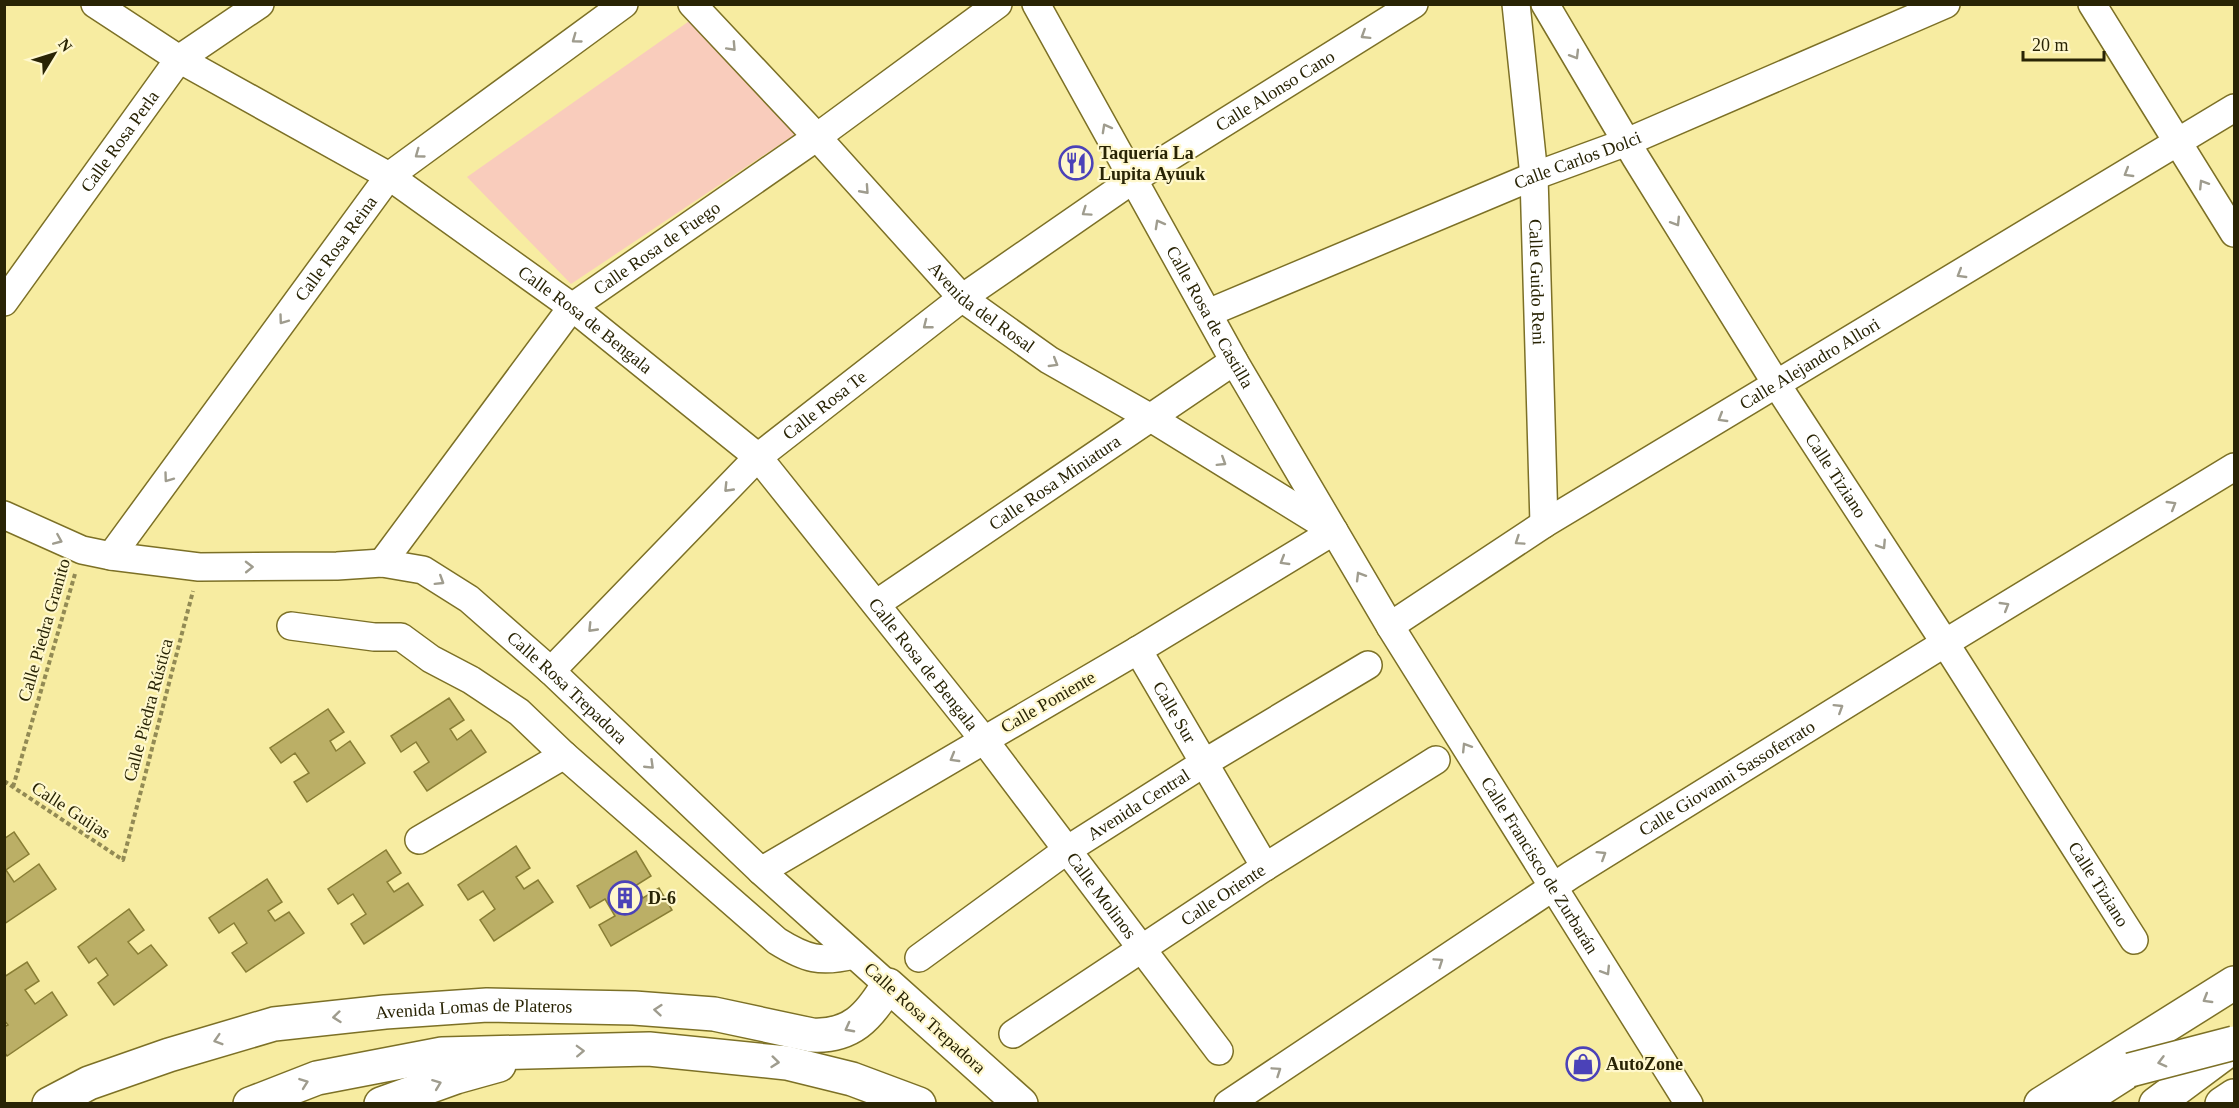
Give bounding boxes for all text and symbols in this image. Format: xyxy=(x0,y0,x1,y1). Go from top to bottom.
north arrow xyxy=(24,24,84,84)
scale bar xyxy=(2023,24,2104,62)
one-way arrow xyxy=(1361,28,1371,40)
one-way arrow xyxy=(572,32,583,43)
text: N xyxy=(55,35,76,55)
text: 20 m xyxy=(2032,35,2069,55)
one-way arrow xyxy=(725,41,736,51)
street label: Calle Alonso Cano xyxy=(1212,46,1338,135)
one-way arrow xyxy=(1567,49,1579,59)
street label: Calle Rosa Perla xyxy=(76,87,163,196)
one-way arrow xyxy=(1101,124,1113,134)
street label: Calle Carlos Dolci xyxy=(1511,127,1644,193)
place label: Taquería La Lupita Ayuuk xyxy=(1099,143,1205,184)
restaurant icon: Taquería La Lupita Ayuuk xyxy=(1058,145,1094,181)
one-way arrow xyxy=(415,147,426,158)
one-way arrow xyxy=(2124,166,2134,178)
one-way arrow xyxy=(2199,180,2211,190)
one-way arrow xyxy=(857,183,868,194)
street label: Calle Rosa Reina xyxy=(291,192,381,305)
street label: Calle Rosa de Fuego xyxy=(590,197,724,299)
one-way arrow xyxy=(1082,205,1093,216)
one-way arrow xyxy=(1668,215,1679,226)
street label: Calle Guido Reni xyxy=(1525,219,1549,345)
one-way arrow xyxy=(1155,220,1167,230)
street label: Calle Rosa de Castilla xyxy=(1162,242,1258,392)
street label: Avenida del Rosal xyxy=(924,258,1038,356)
street label: Calle Rosa de Bengala xyxy=(514,262,656,378)
one-way arrow xyxy=(1957,266,1967,278)
one-way arrow xyxy=(280,314,291,325)
street label: Calle Alejandro Allori xyxy=(1736,314,1883,414)
one-way arrow xyxy=(923,318,934,329)
one-way arrow xyxy=(1048,355,1058,367)
street label: Calle Rosa Te xyxy=(779,366,870,444)
one-way arrow xyxy=(1718,410,1728,422)
street label: Calle Tiziano xyxy=(1801,429,1871,521)
street label: Calle Rosa Miniatura xyxy=(985,431,1124,534)
one-way arrow xyxy=(1216,455,1226,467)
one-way arrow xyxy=(165,471,176,482)
one-way arrow xyxy=(724,482,735,492)
one-way arrow xyxy=(2166,501,2176,513)
one-way arrow xyxy=(51,533,62,545)
one-way arrow xyxy=(1515,534,1526,545)
one-way arrow xyxy=(1875,539,1886,550)
one-way arrow xyxy=(1280,554,1290,566)
street label: Calle Piedra Granito xyxy=(14,556,74,704)
one-way arrow xyxy=(245,561,254,573)
one-way arrow xyxy=(1356,572,1368,582)
one-way arrow xyxy=(434,573,444,585)
street label: Calle Rosa de Bengala xyxy=(865,594,982,734)
one-way arrow xyxy=(1999,602,2009,614)
one-way arrow xyxy=(589,621,600,632)
street label: Calle Rosa Trepadora xyxy=(503,627,631,748)
street label: Calle Piedra Rústica xyxy=(119,636,177,784)
street label: Calle Poniente xyxy=(997,667,1099,737)
street label: Calle Sur xyxy=(1149,678,1200,746)
one-way arrow xyxy=(1833,704,1843,716)
street label: Calle Giovanni Sassoferrato xyxy=(1635,716,1819,840)
one-way arrow xyxy=(1462,743,1473,754)
one-way arrow xyxy=(950,750,960,762)
one-way arrow xyxy=(642,757,653,768)
street label: Avenida Central xyxy=(1084,765,1193,844)
street label: Calle Francisco de Zurbarán xyxy=(1477,773,1602,957)
street label: Calle Guijas xyxy=(28,777,114,843)
street label: Calle Tiziano xyxy=(2064,838,2133,930)
street label: Calle Molinos xyxy=(1063,849,1140,943)
one-way arrow xyxy=(1596,851,1606,863)
street label: Calle Oriente xyxy=(1177,860,1269,930)
building icon: D-6 xyxy=(607,880,643,916)
place label: D-6 xyxy=(648,888,676,908)
street label: Calle Rosa Trepadora xyxy=(860,958,990,1078)
one-way arrow xyxy=(1432,959,1443,970)
one-way arrow xyxy=(1598,965,1610,975)
one-way arrow xyxy=(2203,992,2213,1003)
street label: Avenida Lomas de Plateros xyxy=(374,995,573,1023)
one-way arrow xyxy=(653,1003,662,1016)
one-way arrow xyxy=(333,1010,342,1023)
one-way arrow xyxy=(845,1021,855,1032)
one-way arrow xyxy=(213,1033,224,1045)
one-way arrow xyxy=(576,1045,585,1057)
shop icon: AutoZone xyxy=(1565,1046,1601,1082)
place label: AutoZone xyxy=(1606,1054,1683,1074)
one-way arrow xyxy=(770,1055,779,1067)
one-way arrow xyxy=(2157,1055,2168,1067)
one-way arrow xyxy=(1270,1067,1281,1078)
one-way arrow xyxy=(298,1078,309,1090)
one-way arrow xyxy=(431,1079,441,1092)

